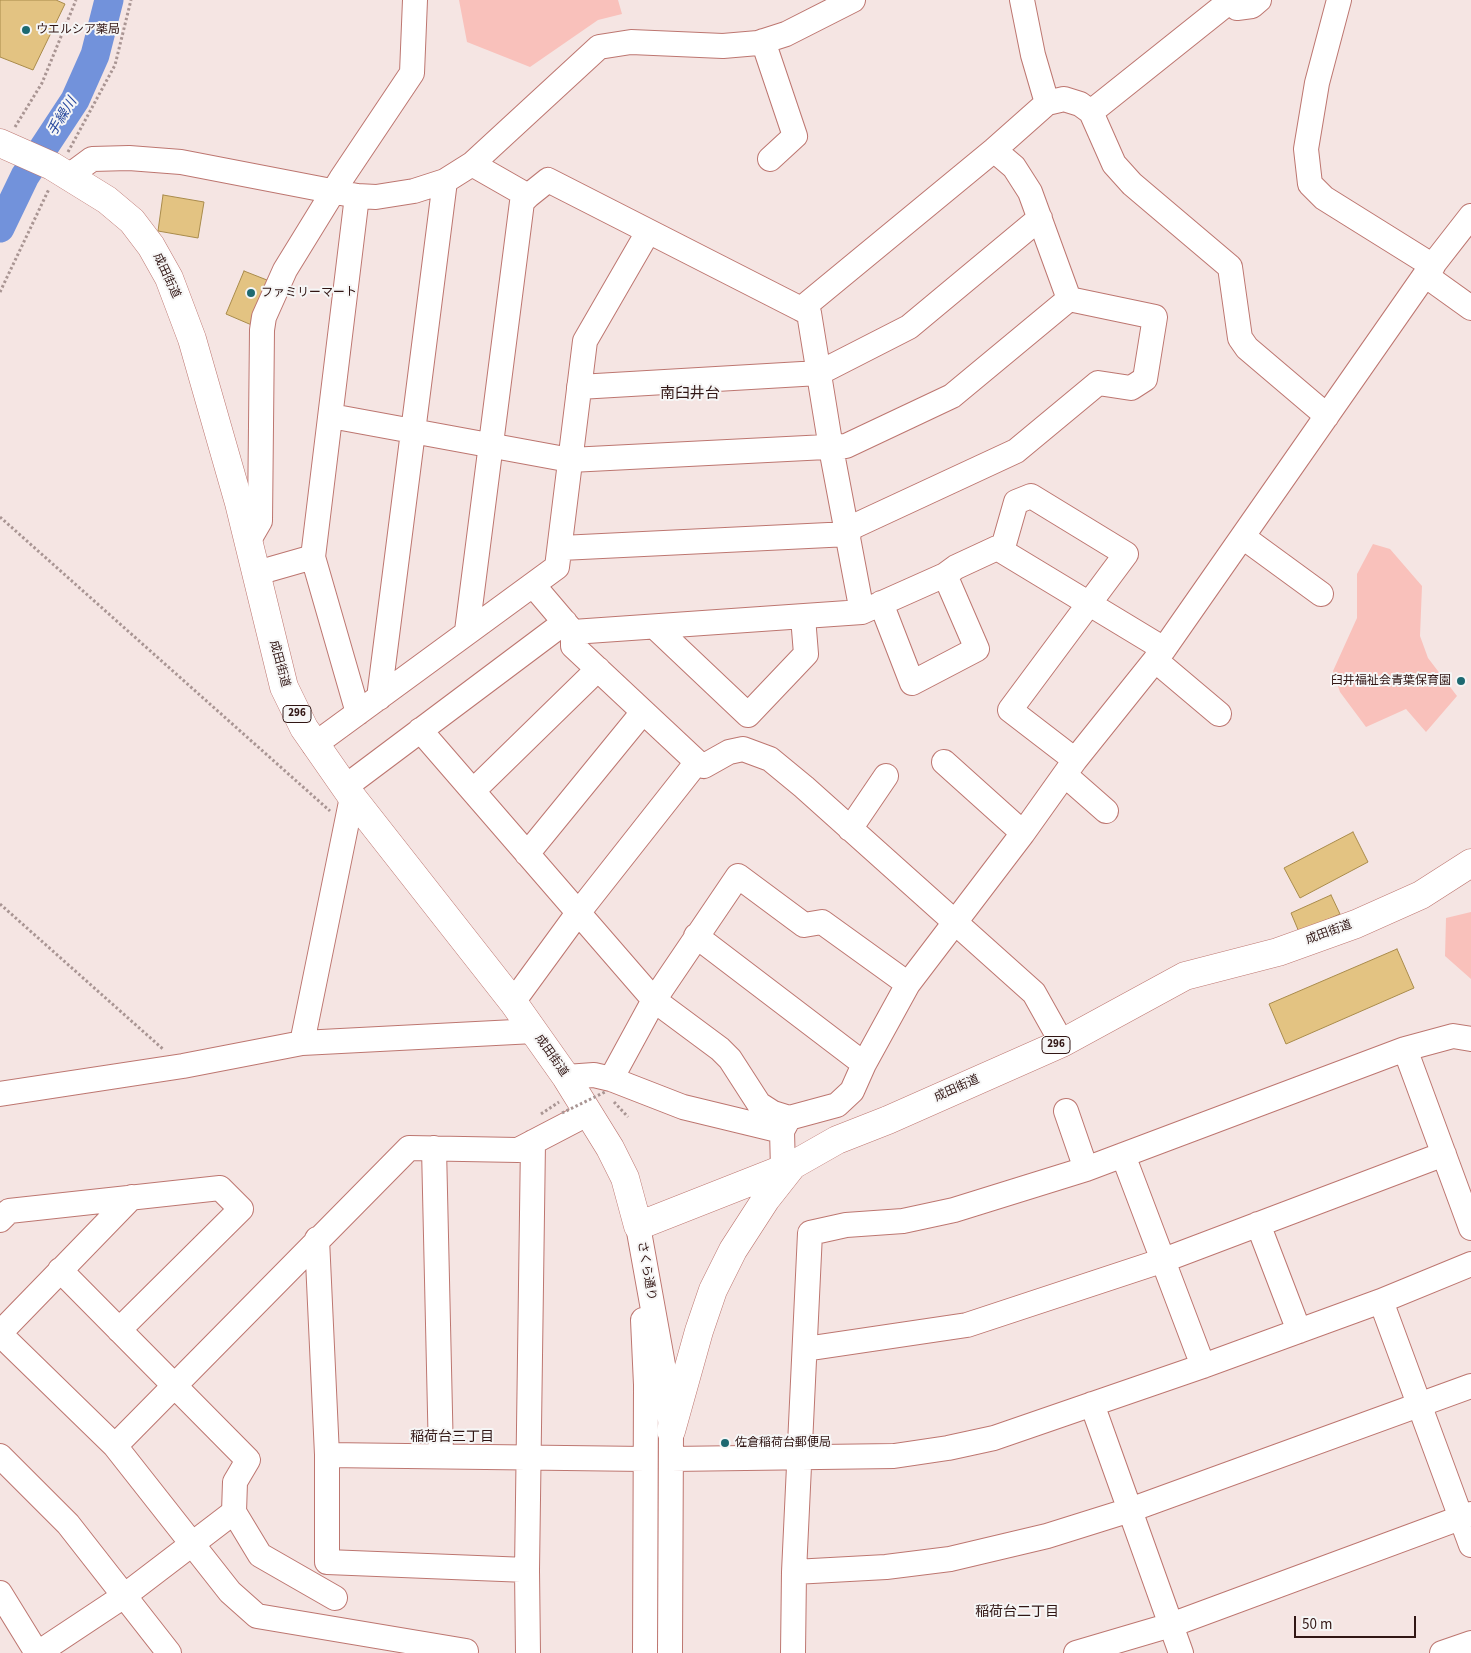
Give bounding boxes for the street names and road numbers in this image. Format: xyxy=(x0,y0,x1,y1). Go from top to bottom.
street label: 成田街道 xyxy=(149,251,183,301)
street label: 成田街道 xyxy=(266,639,292,689)
road number: 296 xyxy=(283,706,311,722)
street label: 成田街道 xyxy=(1304,918,1354,948)
street label: 成田街道 xyxy=(531,1032,571,1080)
road number: 296 xyxy=(1042,1036,1070,1054)
street label: 成田街道 xyxy=(932,1073,982,1105)
street label: さくら通り xyxy=(634,1240,658,1302)

